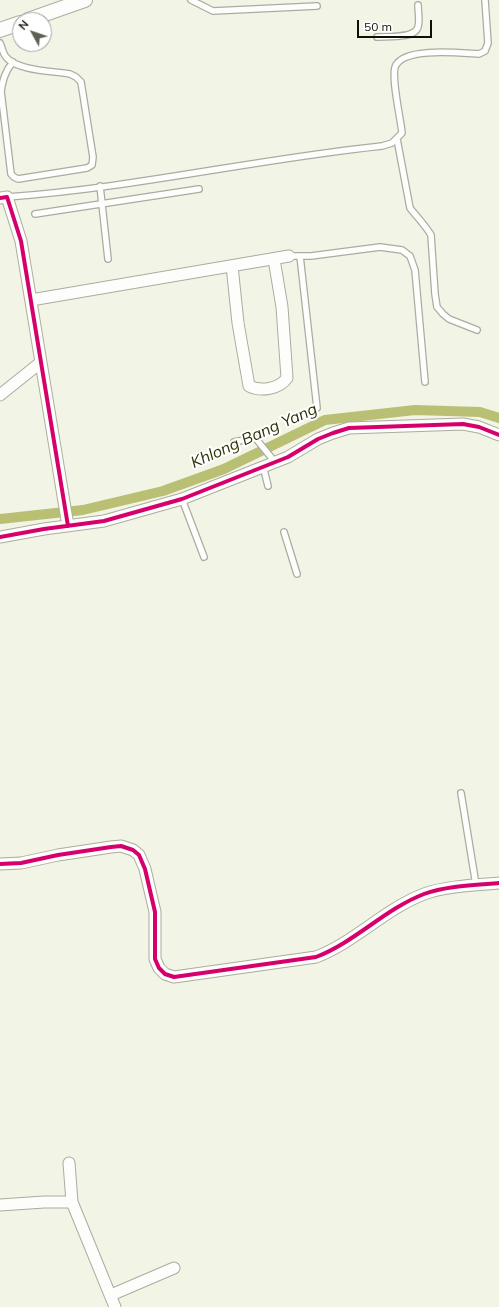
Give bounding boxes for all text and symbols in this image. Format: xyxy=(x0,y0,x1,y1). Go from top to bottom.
north arrow xyxy=(12,12,52,52)
scale bar xyxy=(359,12,434,38)
text: N xyxy=(16,17,32,33)
text: 50 m xyxy=(364,19,392,34)
water label: Khlong Bang Yang xyxy=(188,399,320,473)

